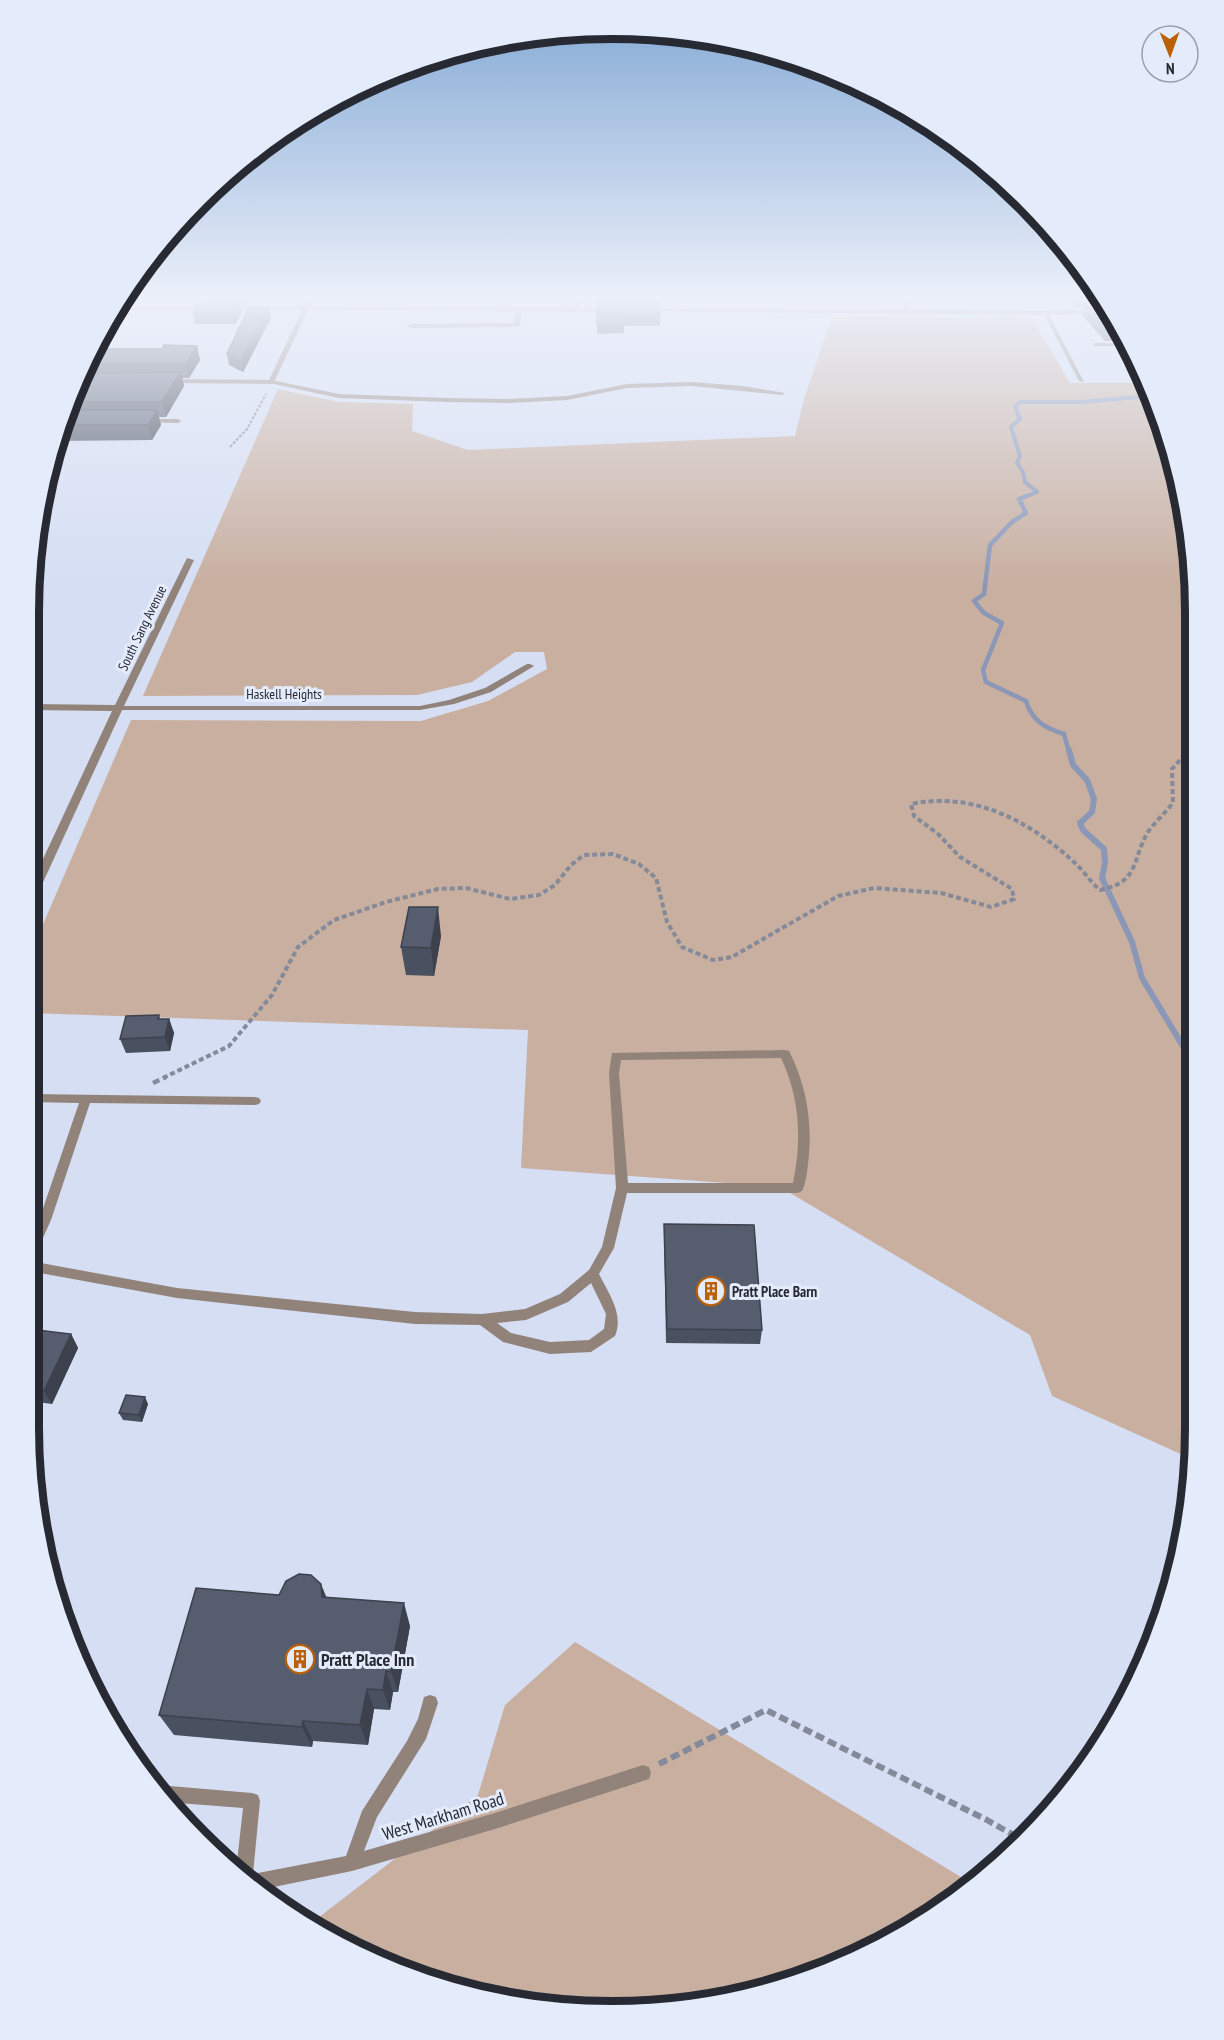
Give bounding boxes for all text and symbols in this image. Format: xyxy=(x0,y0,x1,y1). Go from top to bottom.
north arrow xyxy=(1140,24,1200,84)
text: N xyxy=(1166,59,1175,79)
street label: South Sang Avenue xyxy=(114,582,171,674)
street label: Haskell Heights xyxy=(246,685,322,703)
building icon: Pratt Place Barn xyxy=(695,1275,727,1307)
place label: Pratt Place Barn xyxy=(732,1282,818,1301)
building icon: Pratt Place Inn xyxy=(284,1643,316,1675)
place label: Pratt Place Inn xyxy=(321,1648,414,1671)
street label: West Markham Road xyxy=(380,1787,506,1845)

